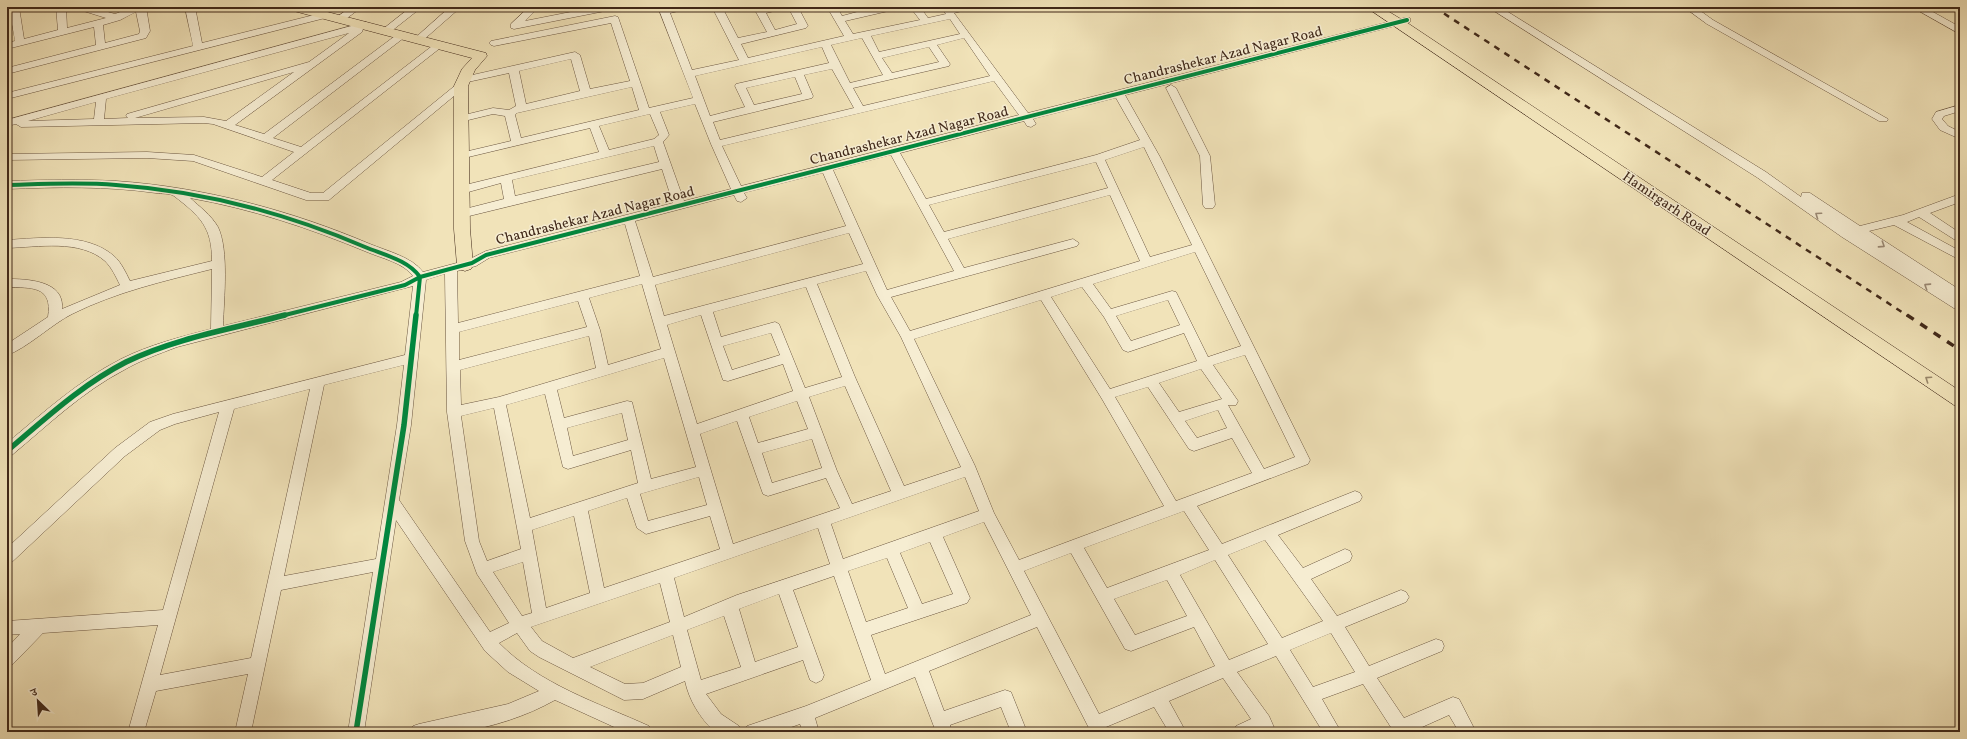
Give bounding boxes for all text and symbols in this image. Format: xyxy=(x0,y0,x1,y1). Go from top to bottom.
street label: Chandrashekar Azad Nagar Road xyxy=(1122,23,1325,90)
street label: Chandrashekar Azad Nagar Road xyxy=(808,103,1011,170)
street label: Hamirgarh Road xyxy=(1618,168,1714,241)
street label: Chandrashekar Azad Nagar Road xyxy=(494,183,697,250)
one-way arrow xyxy=(1816,213,1823,220)
one-way arrow xyxy=(1878,240,1885,247)
one-way arrow xyxy=(1924,283,1931,291)
one-way arrow xyxy=(1925,376,1932,383)
north arrow xyxy=(18,681,58,721)
text: उ xyxy=(28,685,41,702)

